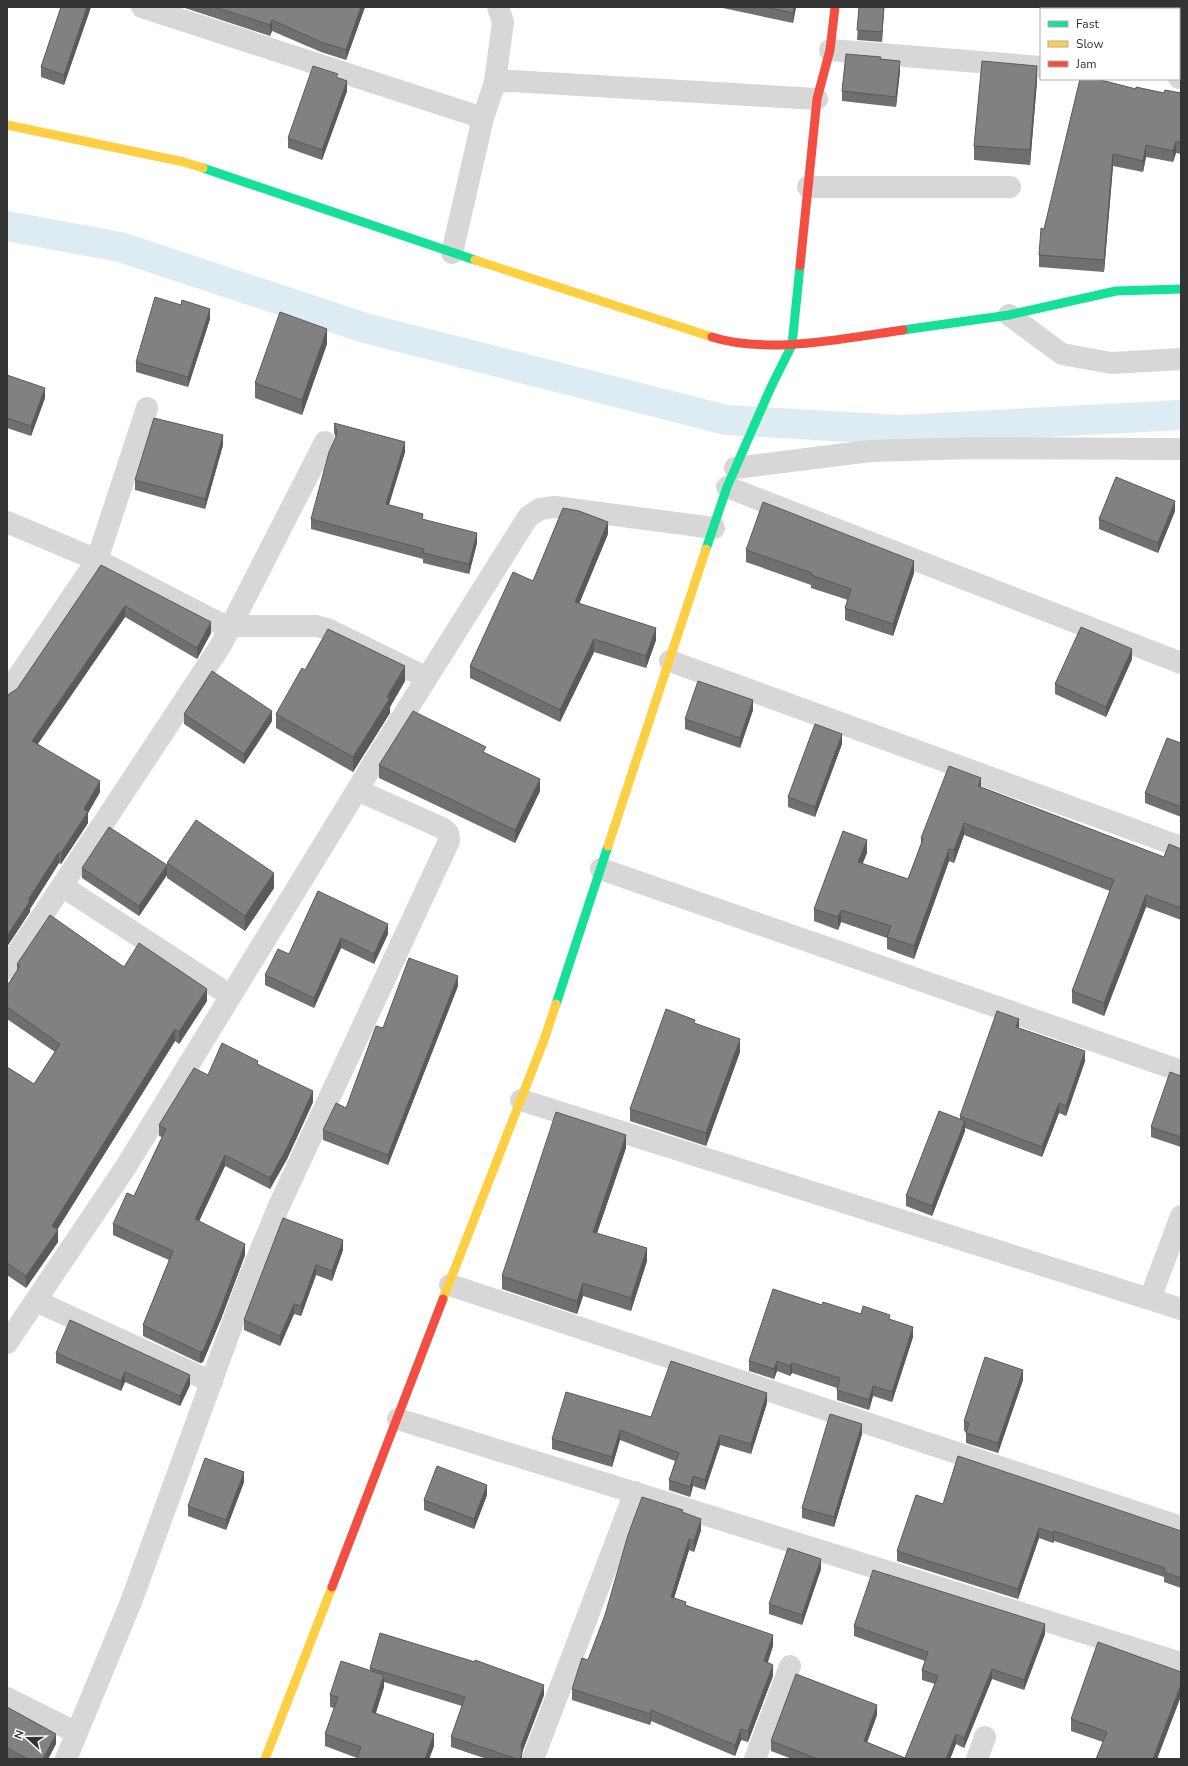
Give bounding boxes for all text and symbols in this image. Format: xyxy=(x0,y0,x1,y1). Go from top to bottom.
legend xyxy=(1040,8,1180,80)
text: Fast xyxy=(1076,16,1099,32)
text: Slow xyxy=(1076,36,1104,52)
text: Jam xyxy=(1075,56,1097,72)
north arrow xyxy=(8,1718,48,1758)
text: N xyxy=(11,1728,28,1741)

